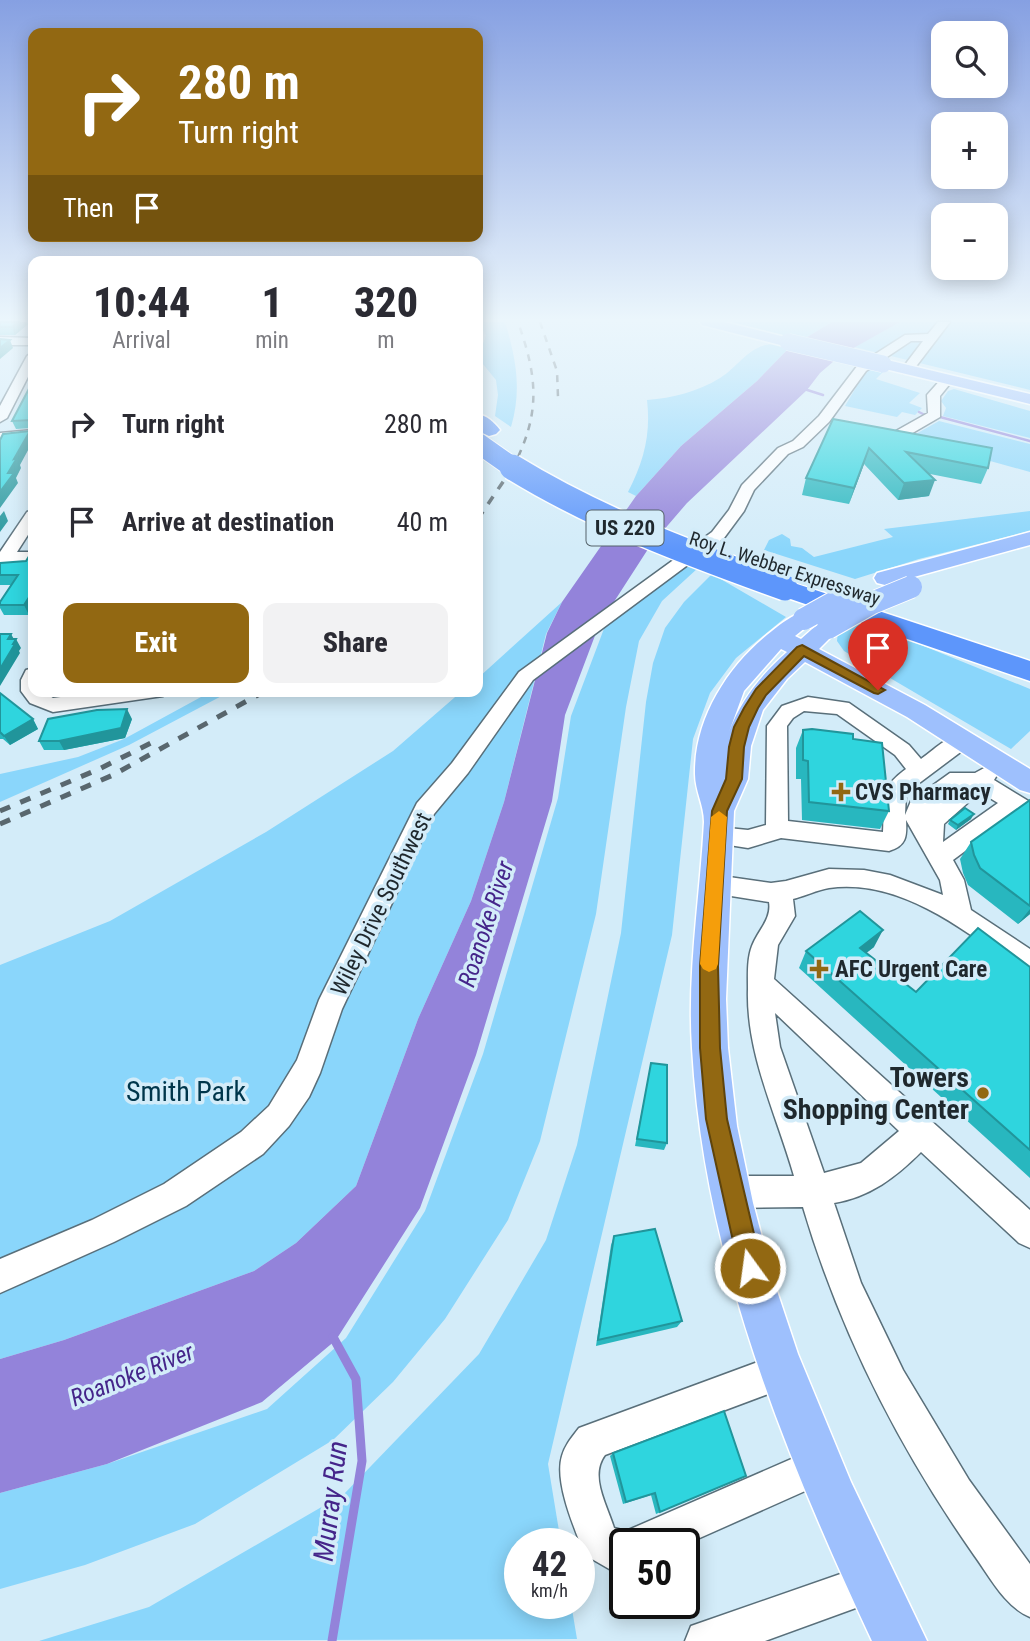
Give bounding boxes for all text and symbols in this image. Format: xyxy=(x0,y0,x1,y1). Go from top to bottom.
map controls xyxy=(931,21,1008,280)
button: search xyxy=(931,21,1008,98)
text: 280 m xyxy=(178,54,300,111)
icon: right xyxy=(63,56,154,147)
button: + xyxy=(931,112,1008,189)
text: Turn right xyxy=(178,113,299,151)
icon: arrive xyxy=(128,189,166,227)
text: Then xyxy=(63,193,114,223)
button: − xyxy=(931,203,1008,280)
text: 10:44 xyxy=(93,278,190,327)
text: 1 xyxy=(261,278,283,327)
text: 320 xyxy=(354,278,418,327)
text: Arrival xyxy=(112,327,171,354)
text: min xyxy=(255,327,289,354)
text: m xyxy=(377,327,395,354)
icon: right xyxy=(63,405,101,443)
text: Turn right xyxy=(122,409,224,439)
text: 280 m xyxy=(384,409,448,439)
icon: arrive xyxy=(63,503,101,541)
text: Arrive at destination xyxy=(122,507,334,537)
text: 40 m xyxy=(397,507,448,537)
road number: US 220 xyxy=(586,510,664,546)
street label: Roy L. Webber Expressway xyxy=(687,527,883,610)
button: Exit xyxy=(63,603,249,683)
button: Share xyxy=(263,603,448,683)
pin xyxy=(848,618,908,690)
icon: arrive xyxy=(859,629,897,667)
place label: CVS Pharmacy xyxy=(855,779,991,806)
marker: CVS Pharmacy xyxy=(833,784,849,800)
street label: Wiley Drive Southwest xyxy=(325,808,437,1000)
water label: Roanoke River xyxy=(453,857,520,990)
place label: AFC Urgent Care xyxy=(835,956,987,983)
marker: AFC Urgent Care xyxy=(809,959,829,979)
place label: Towers Shopping Center xyxy=(783,1061,969,1126)
park label: Smith Park xyxy=(126,1075,246,1108)
marker: Towers Shopping Center xyxy=(975,1085,991,1101)
position arrow xyxy=(713,1231,787,1305)
water label: Roanoke River xyxy=(66,1337,198,1412)
water label: Murray Run xyxy=(307,1439,354,1563)
speed limit sign: 50 xyxy=(609,1528,700,1619)
text: 42 xyxy=(532,1544,567,1585)
text: km/h xyxy=(531,1580,568,1601)

